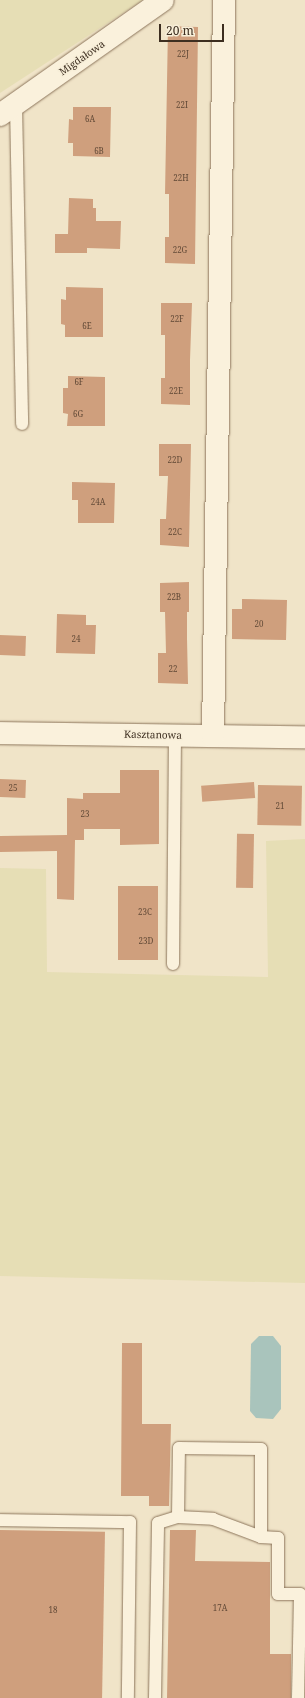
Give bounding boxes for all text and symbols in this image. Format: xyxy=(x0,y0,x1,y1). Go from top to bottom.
scale bar xyxy=(161,16,226,42)
text: 20 m xyxy=(166,22,194,39)
street label: Migdałowa xyxy=(57,38,107,78)
house number: 22J xyxy=(177,49,189,59)
house number: 22I xyxy=(176,100,188,110)
house number: 6A xyxy=(85,114,95,124)
house number: 6B xyxy=(94,146,104,156)
house number: 22H xyxy=(173,173,189,183)
house number: 22G xyxy=(173,245,187,255)
house number: 22F xyxy=(170,314,184,324)
house number: 6E xyxy=(82,321,92,331)
house number: 6F xyxy=(74,377,84,387)
house number: 22E xyxy=(169,386,183,396)
house number: 6G xyxy=(73,409,83,419)
house number: 22D xyxy=(168,455,182,465)
house number: 24A xyxy=(91,497,105,507)
house number: 22C xyxy=(168,527,182,537)
house number: 22B xyxy=(167,592,181,602)
house number: 20 xyxy=(255,619,263,629)
house number: 24 xyxy=(72,634,80,644)
house number: 22 xyxy=(169,664,177,674)
street label: Kasztanowa xyxy=(124,728,182,742)
house number: 25 xyxy=(9,783,17,793)
house number: 21 xyxy=(276,801,284,811)
house number: 23 xyxy=(81,809,89,819)
house number: 23C xyxy=(138,907,152,917)
house number: 23D xyxy=(139,936,153,946)
house number: 17A xyxy=(213,1603,227,1613)
house number: 18 xyxy=(49,1605,57,1615)

